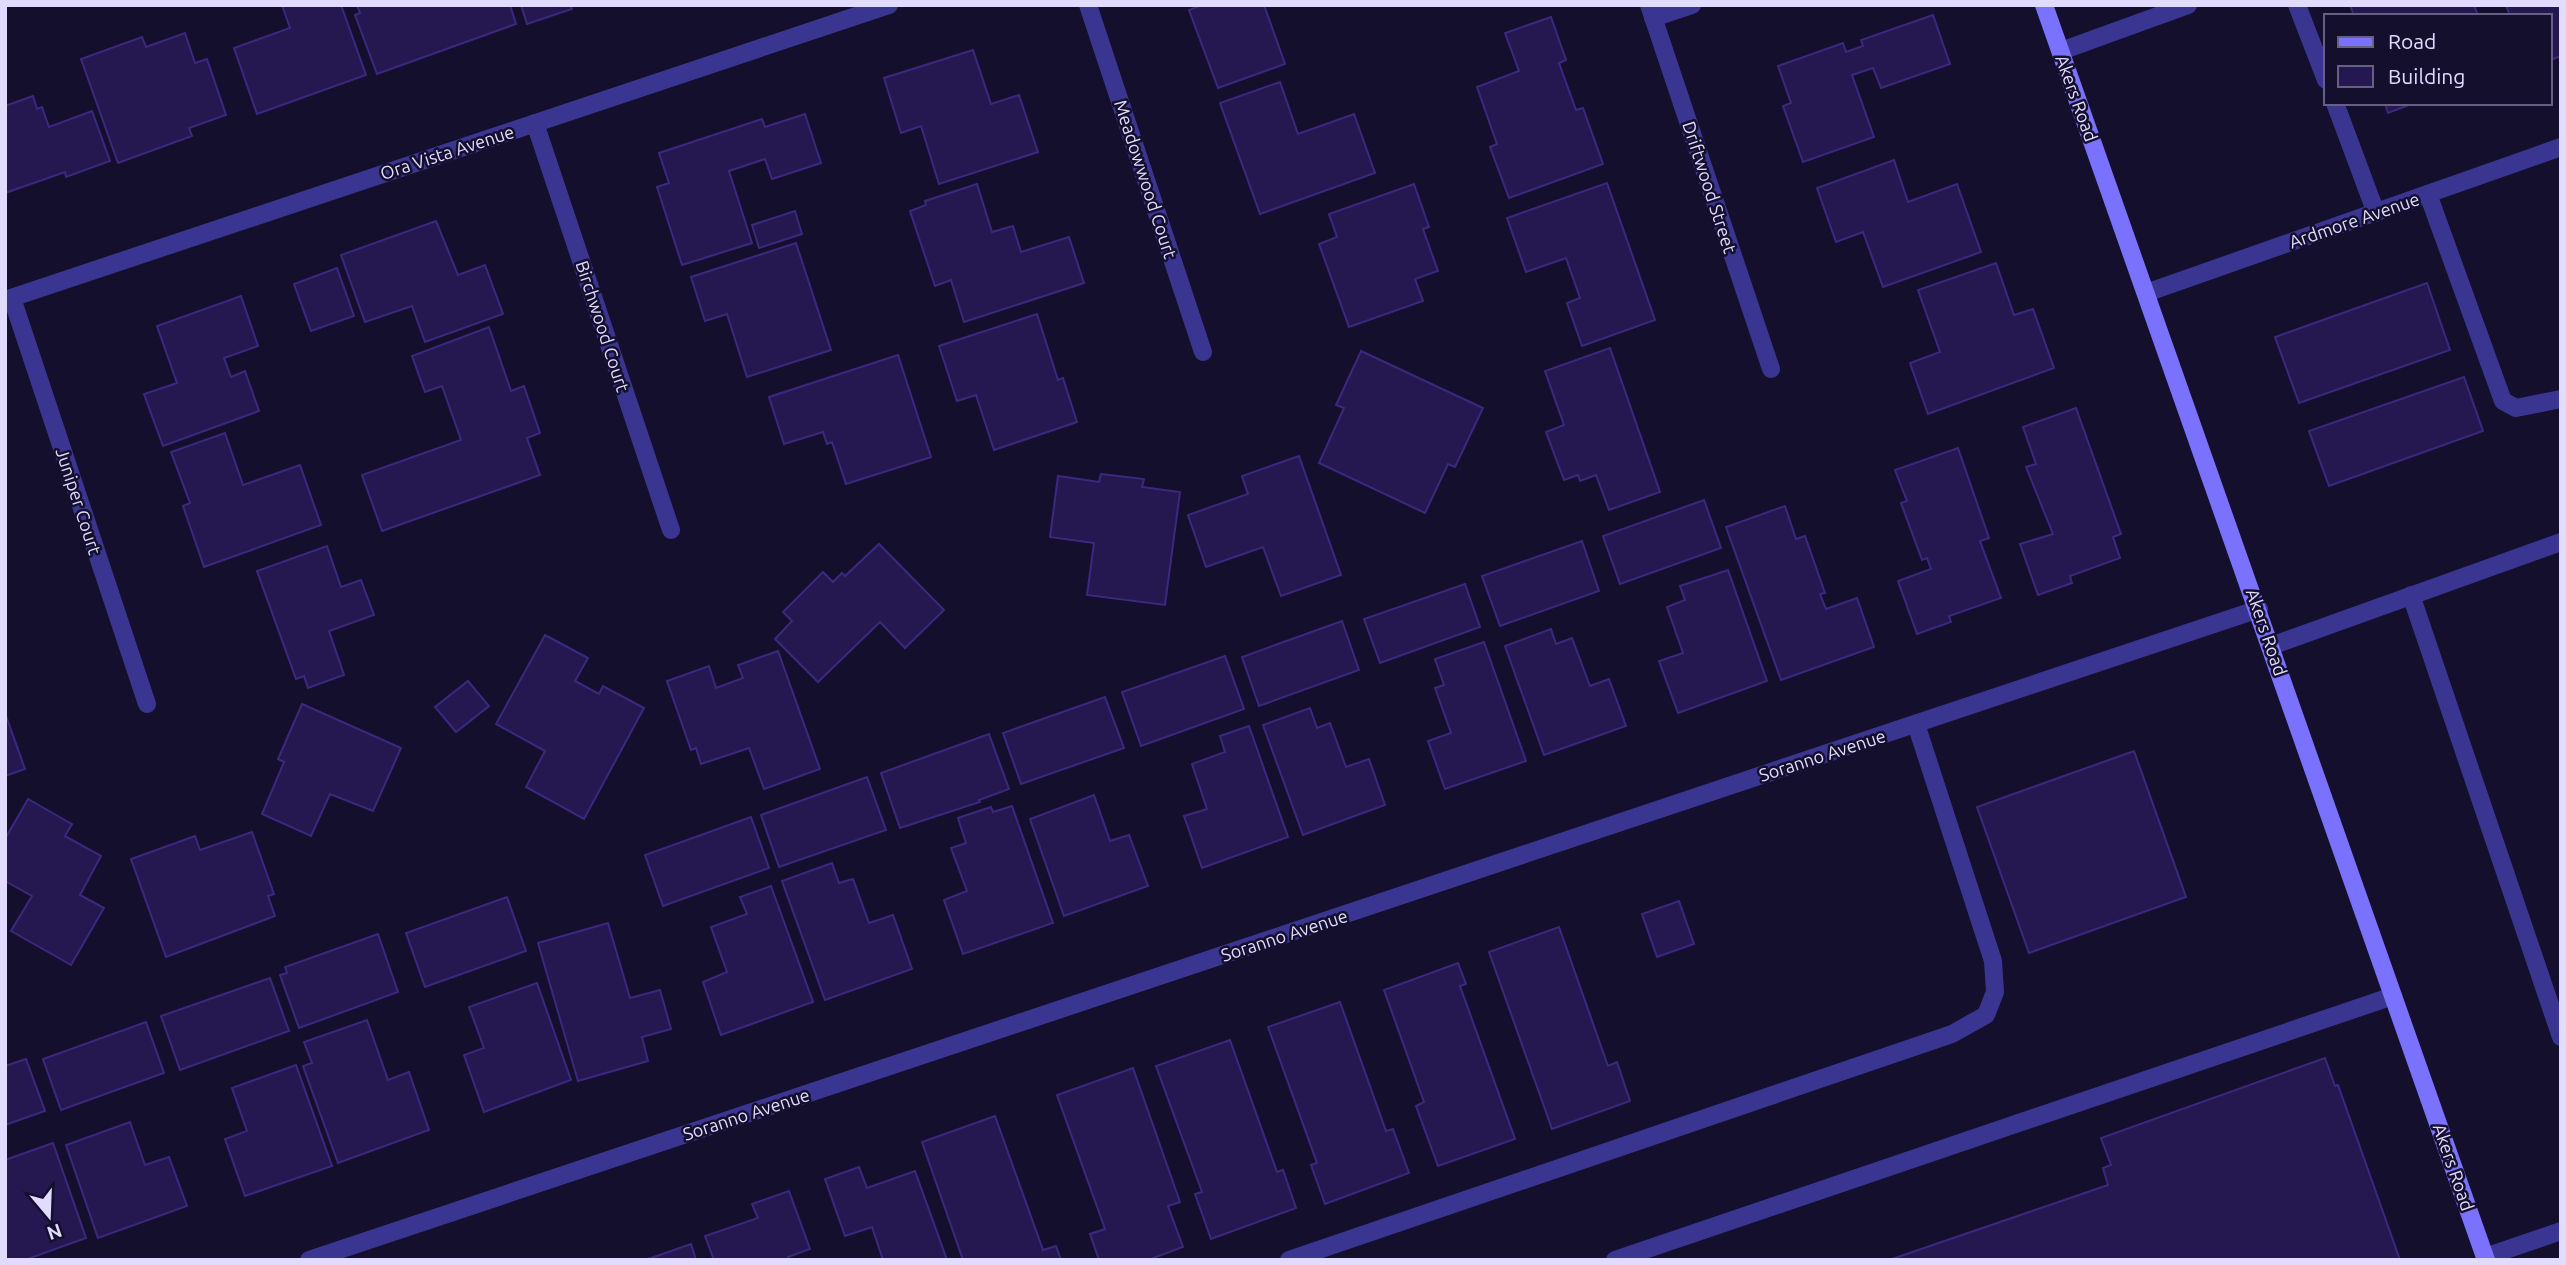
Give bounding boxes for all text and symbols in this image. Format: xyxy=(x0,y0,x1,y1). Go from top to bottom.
legend xyxy=(2324,14,2552,105)
text: Road xyxy=(2388,29,2436,53)
street label: Akers Road xyxy=(2052,52,2102,144)
text: Building xyxy=(2388,64,2465,88)
street label: Meadowwood Court xyxy=(1111,97,1181,261)
street label: Driftwood Street xyxy=(1679,118,1741,256)
street label: Ora Vista Avenue xyxy=(378,121,516,183)
street label: Ardmore Avenue xyxy=(2286,188,2422,252)
street label: Birchwood Court xyxy=(572,258,634,394)
street label: Juniper Court xyxy=(52,445,106,557)
street label: Akers Road xyxy=(2243,586,2291,678)
street label: Soranno Avenue xyxy=(1756,725,1888,785)
street label: Soranno Avenue xyxy=(1218,905,1350,965)
street label: Soranno Avenue xyxy=(680,1084,812,1144)
street label: Akers Road xyxy=(2430,1121,2478,1213)
north arrow xyxy=(14,1181,84,1251)
text: N xyxy=(44,1219,65,1245)

